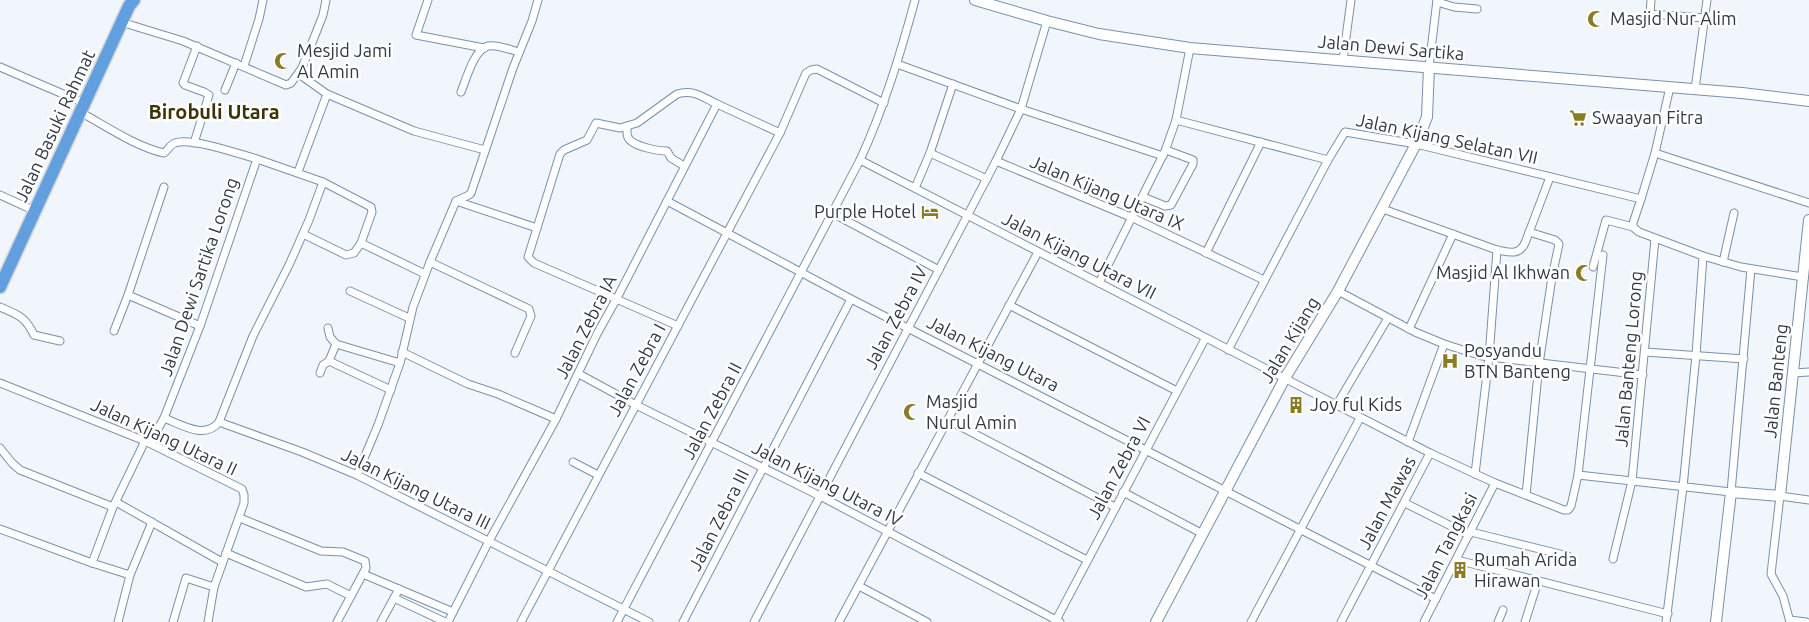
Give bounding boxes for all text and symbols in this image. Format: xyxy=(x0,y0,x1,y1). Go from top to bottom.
place label: Masjid Nur Alim xyxy=(1610,8,1737,28)
mosque icon: Masjid Nur Alim xyxy=(1586,9,1606,29)
street label: Jalan Dewi Sartika xyxy=(1317,31,1465,63)
place label: Mesjid Jami Al Amin xyxy=(297,40,392,81)
street label: Jalan Basuki Rahmat xyxy=(10,46,98,205)
mosque icon: Mesjid Jami Al Amin xyxy=(273,51,293,71)
district label: Birobuli Utara xyxy=(148,100,280,123)
place label: Swaayan Fitra xyxy=(1592,107,1703,127)
supermarket icon: Swaayan Fitra xyxy=(1568,108,1588,128)
street label: Jalan Kijang Selatan VII xyxy=(1355,109,1540,167)
street label: Jalan Kijang Utara IX xyxy=(1028,151,1187,234)
street label: Jalan Dewi Sartika Lorong xyxy=(155,175,241,379)
place label: Purple Hotel xyxy=(814,201,916,221)
hotel icon: Purple Hotel xyxy=(920,202,940,222)
street label: Jalan Kijang Utara VII xyxy=(999,208,1160,303)
street label: Jalan Zebra IV xyxy=(860,262,931,372)
place label: Masjid Al Ikhwan xyxy=(1436,262,1570,282)
mosque icon: Masjid Al Ikhwan xyxy=(1574,263,1594,283)
street label: Jalan Banteng Lorong xyxy=(1610,270,1646,448)
street label: Jalan Zebra IA xyxy=(550,271,620,382)
street label: Jalan Kijang xyxy=(1256,293,1323,386)
street label: Jalan Kijang Utara xyxy=(924,311,1063,395)
street label: Jalan Zebra I xyxy=(603,320,669,419)
street label: Jalan Banteng xyxy=(1759,323,1791,439)
place label: Posyandu BTN Banteng xyxy=(1464,340,1571,381)
hospital icon: Posyandu BTN Banteng xyxy=(1440,351,1460,371)
street label: Jalan Zebra II xyxy=(677,359,745,462)
place label: Masjid Nurul Amin xyxy=(926,391,1017,432)
street label: Jalan Kijang Utara II xyxy=(88,394,241,479)
place label: Joy ful Kids xyxy=(1310,394,1402,414)
building icon: Joy ful Kids xyxy=(1286,395,1306,415)
mosque icon: Masjid Nurul Amin xyxy=(902,402,922,422)
street label: Jalan Zebra VI xyxy=(1083,413,1154,522)
street label: Jalan Kijang Utara IV xyxy=(749,437,906,530)
street label: Jalan Kijang Utara III xyxy=(339,443,494,533)
street label: Jalan Mawas xyxy=(1353,452,1419,552)
street label: Jalan Zebra III xyxy=(684,465,752,574)
street label: Jalan Tangkasi xyxy=(1410,489,1480,602)
place label: Rumah Arida Hirawan xyxy=(1474,549,1577,590)
building icon: Rumah Arida Hirawan xyxy=(1450,560,1470,580)

